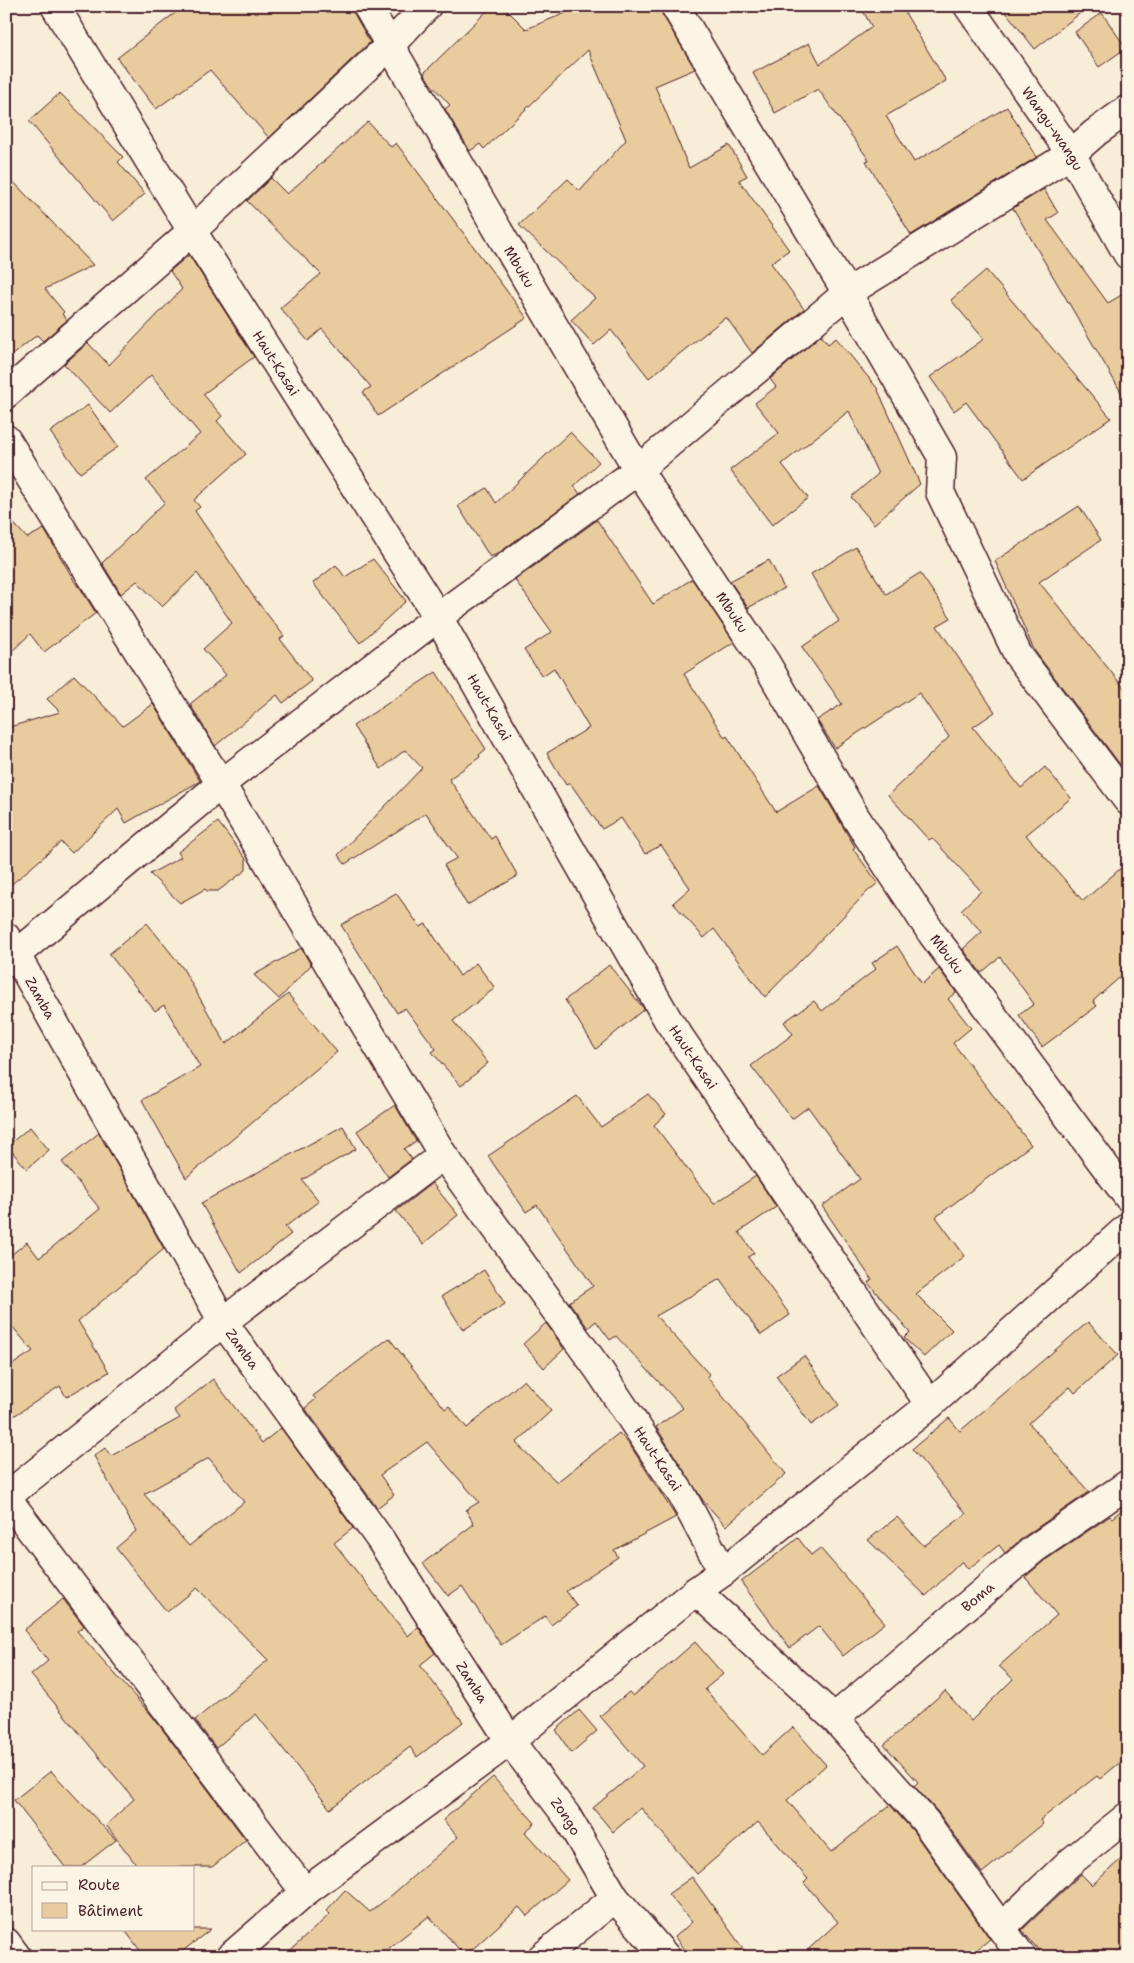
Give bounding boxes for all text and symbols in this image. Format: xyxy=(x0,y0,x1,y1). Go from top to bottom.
street label: Wangu-wangu xyxy=(1018,83,1087,174)
street label: Mbuku xyxy=(500,243,539,291)
street label: Haut-Kasai xyxy=(249,327,304,399)
street label: Mbuku xyxy=(712,588,752,636)
street label: Haut-Kasai xyxy=(463,671,516,744)
street label: Mbuku xyxy=(926,930,968,978)
street label: Zamba xyxy=(21,974,60,1023)
street label: Haut-Kasai xyxy=(665,1021,722,1093)
street label: Zamba xyxy=(222,1325,263,1373)
street label: Haut-Kasai xyxy=(630,1423,686,1495)
street label: Boma xyxy=(958,1578,998,1616)
street label: Zamba xyxy=(452,1658,492,1707)
street label: Zongo xyxy=(547,1794,585,1839)
legend xyxy=(32,1866,195,1930)
text: Route xyxy=(78,1875,120,1895)
text: Bâtiment xyxy=(78,1901,143,1921)

